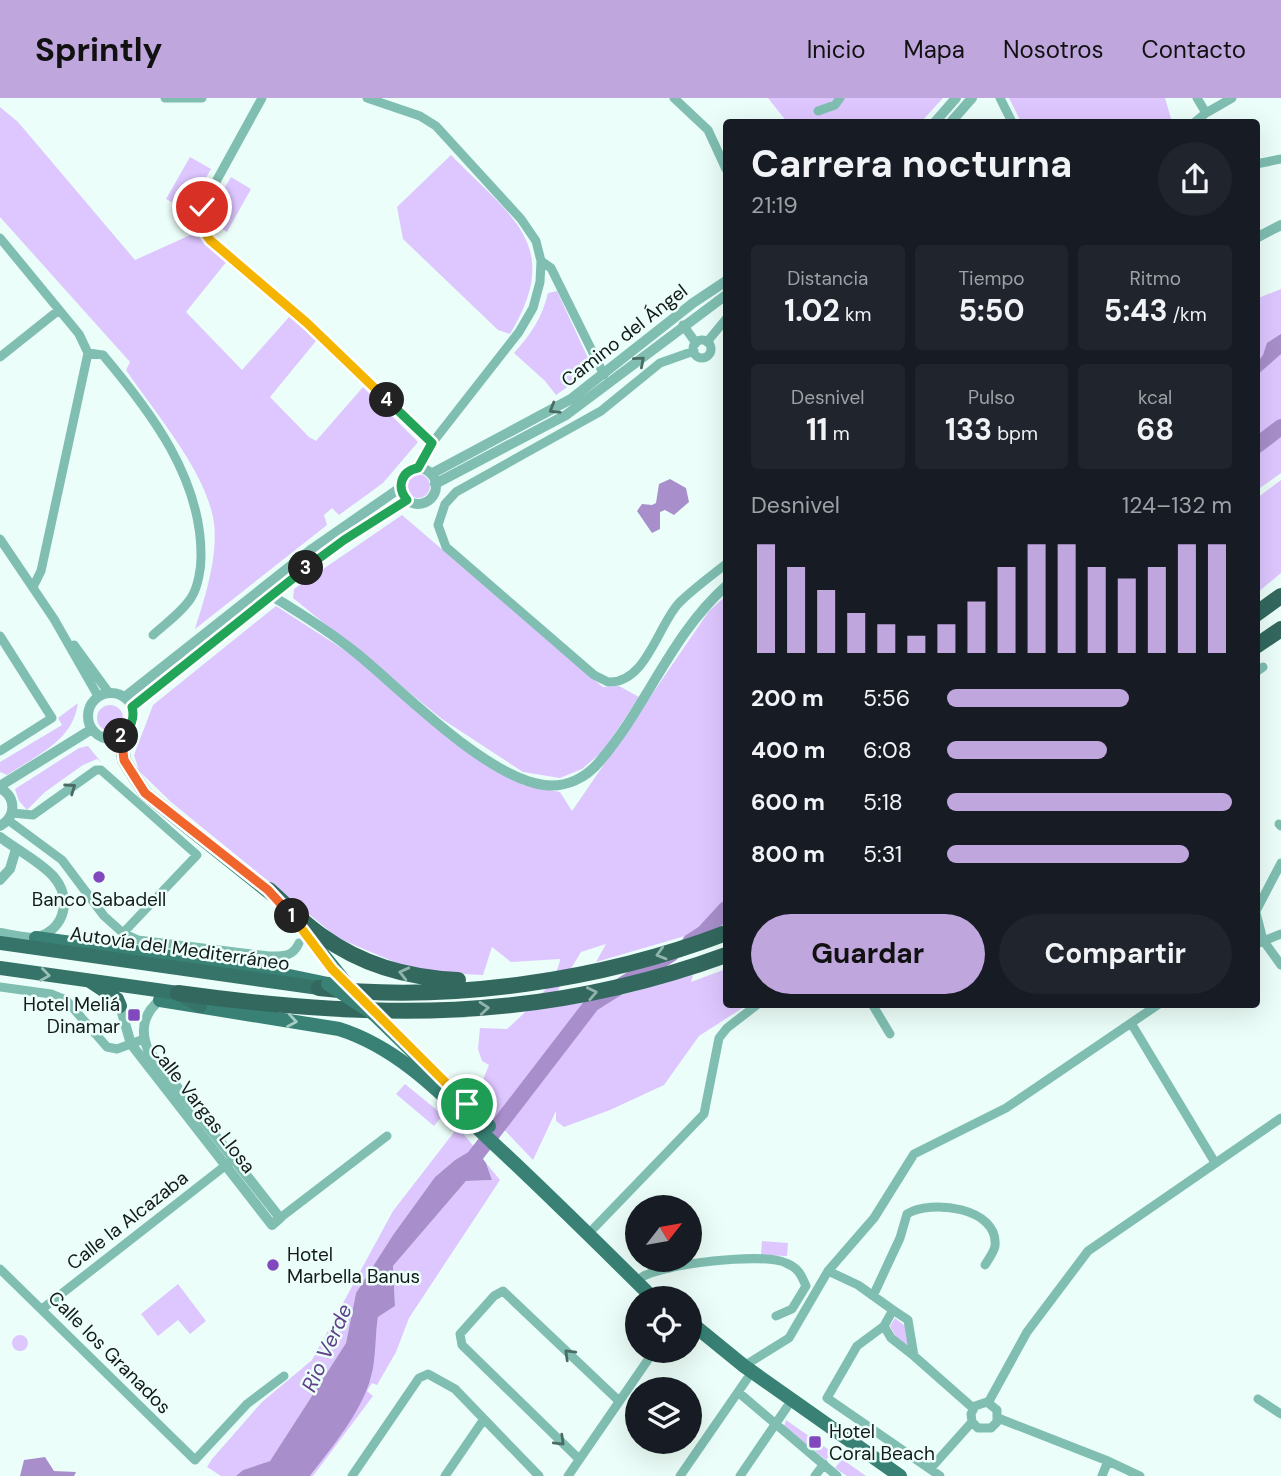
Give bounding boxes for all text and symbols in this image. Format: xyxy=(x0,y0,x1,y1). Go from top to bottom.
text: Sprintly xyxy=(35,28,162,71)
text: Inicio xyxy=(807,34,866,65)
text: Mapa xyxy=(904,34,965,65)
text: Nosotros xyxy=(1003,34,1104,65)
text: Contacto xyxy=(1142,34,1246,65)
text: Carrera nocturna xyxy=(751,139,1072,189)
button: share xyxy=(1158,142,1232,216)
pin xyxy=(172,177,232,237)
icon: check xyxy=(183,188,221,226)
text: 21:19 xyxy=(751,190,798,220)
text: Distancia xyxy=(787,266,868,291)
text: Tiempo xyxy=(958,266,1025,291)
text: Ritmo xyxy=(1129,266,1181,291)
street label: Camino del Ángel xyxy=(556,278,692,392)
text: 1.02 xyxy=(784,291,840,330)
text: 5:50 xyxy=(958,291,1025,330)
text: 5:43 xyxy=(1104,291,1168,330)
text: km xyxy=(840,302,871,327)
text: /km xyxy=(1168,302,1207,327)
one-way arrow xyxy=(632,357,645,369)
pin: 4 xyxy=(370,382,404,418)
text: Desnivel xyxy=(791,385,865,410)
text: Pulso xyxy=(968,385,1015,410)
text: kcal xyxy=(1138,385,1172,410)
text: 4 xyxy=(380,387,393,412)
one-way arrow xyxy=(548,400,561,413)
text: 11 xyxy=(806,410,828,449)
text: 133 xyxy=(945,410,992,449)
text: 68 xyxy=(1136,410,1174,449)
text: m xyxy=(828,421,850,446)
text: bpm xyxy=(992,421,1038,446)
text: Desnivel xyxy=(751,490,840,520)
text: 124–132 m xyxy=(1122,490,1232,520)
pin: 3 xyxy=(288,550,324,586)
text: 3 xyxy=(300,555,311,580)
text: 200 m xyxy=(751,683,824,713)
text: 5:56 xyxy=(863,683,910,713)
pin: 2 xyxy=(104,718,138,754)
text: 2 xyxy=(115,723,126,748)
text: 400 m xyxy=(751,735,825,765)
text: 6:08 xyxy=(863,735,912,765)
one-way arrow xyxy=(63,784,76,796)
text: 600 m xyxy=(751,787,825,817)
text: 5:18 xyxy=(863,787,903,817)
text: 800 m xyxy=(751,839,825,869)
text: 5:31 xyxy=(863,839,902,869)
marker: Banco Sabadell xyxy=(91,869,107,885)
place label: Banco Sabadell xyxy=(32,887,166,912)
pin: 1 xyxy=(274,898,310,934)
text: 1 xyxy=(288,903,295,928)
button: Guardar xyxy=(751,914,985,994)
button: Compartir xyxy=(999,914,1232,994)
street label: Autovía del Mediterráneo xyxy=(69,921,291,976)
one-way arrow xyxy=(656,945,668,960)
one-way arrow xyxy=(39,967,51,982)
one-way arrow xyxy=(398,967,410,981)
one-way arrow xyxy=(586,986,598,1001)
place label: Hotel Meliá Dinamar xyxy=(23,992,120,1039)
one-way arrow xyxy=(478,1001,489,1016)
marker: Hotel Meliá Dinamar xyxy=(126,1007,142,1023)
one-way arrow xyxy=(286,1013,297,1028)
street label: Calle Vargas Llosa xyxy=(144,1038,261,1178)
pin xyxy=(437,1074,497,1134)
icon: arrive xyxy=(448,1085,486,1123)
street label: Calle la Alcazaba xyxy=(62,1165,193,1276)
north arrow xyxy=(625,1195,702,1272)
map controls xyxy=(625,1195,702,1454)
place label: Hotel Marbella Banus xyxy=(287,1242,420,1289)
marker: Hotel Marbella Banus xyxy=(265,1257,281,1273)
street label: Calle los Granados xyxy=(43,1285,177,1419)
button: locate xyxy=(625,1286,702,1363)
water label: Rio Verde xyxy=(295,1300,359,1396)
one-way arrow xyxy=(564,1350,577,1363)
button: layers xyxy=(625,1377,702,1454)
place label: Hotel Coral Beach xyxy=(829,1419,935,1466)
one-way arrow xyxy=(552,1432,565,1445)
marker: Hotel Coral Beach xyxy=(807,1434,823,1450)

